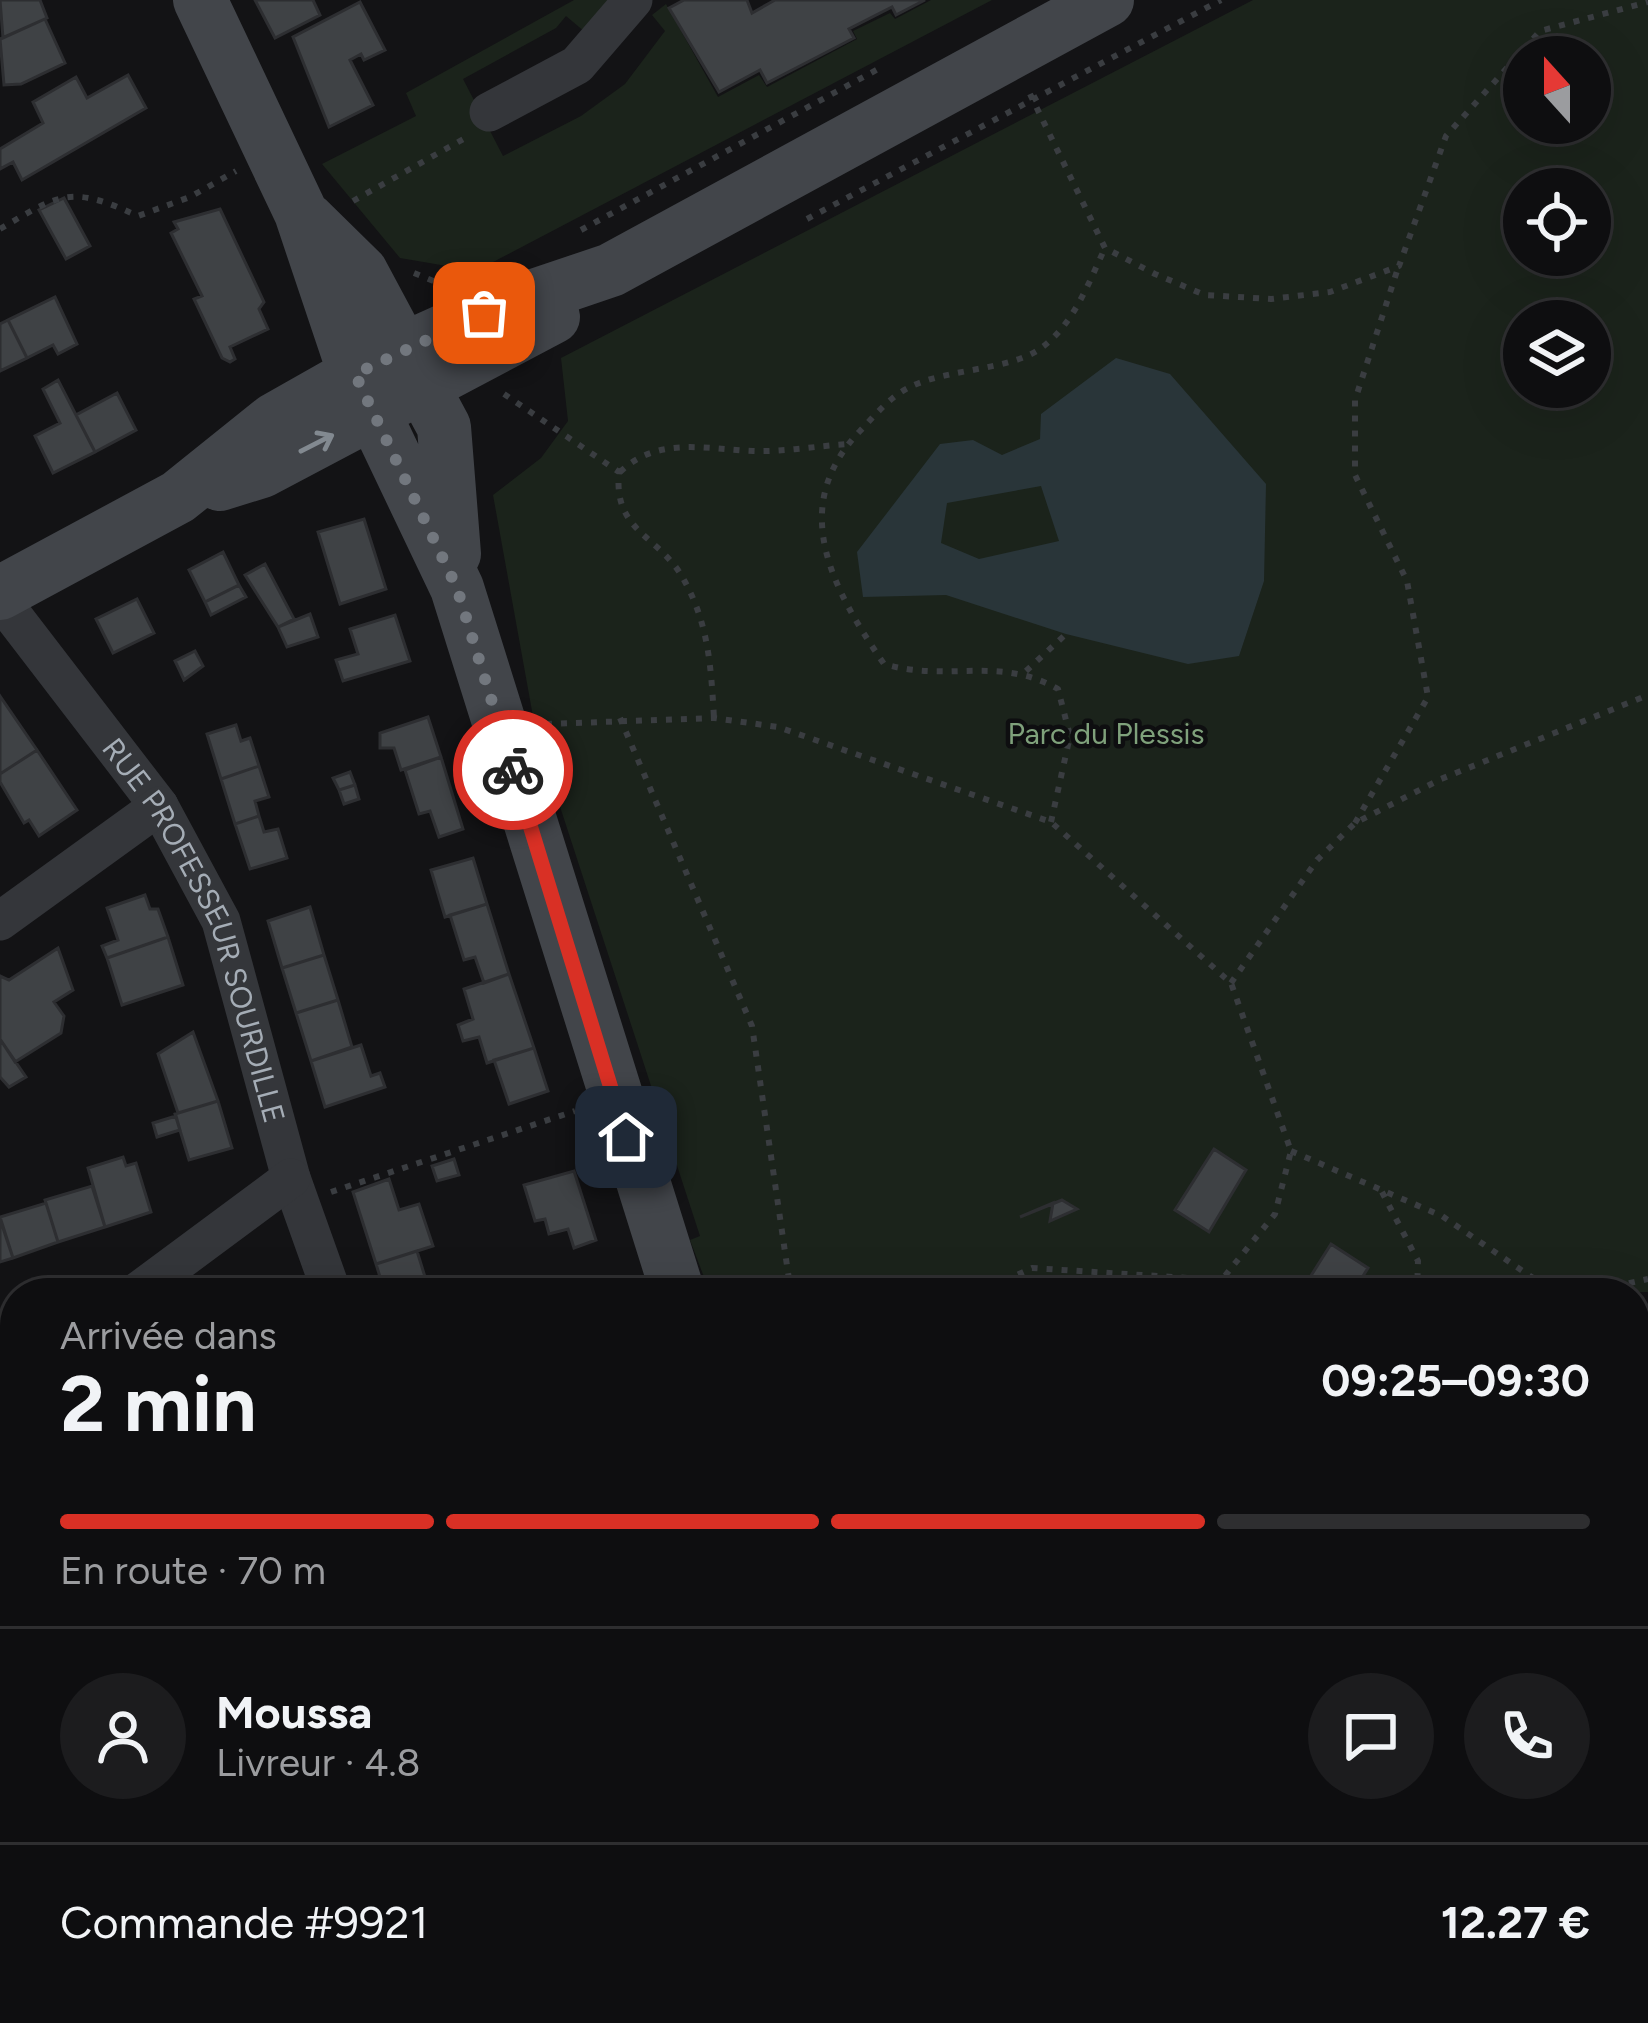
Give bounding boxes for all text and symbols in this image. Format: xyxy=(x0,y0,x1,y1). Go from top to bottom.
north arrow xyxy=(1503,36,1611,144)
map controls xyxy=(1503,36,1611,408)
button: locate xyxy=(1503,168,1611,276)
pin xyxy=(433,262,535,364)
icon: bag xyxy=(451,280,517,346)
button: layers xyxy=(1503,300,1611,408)
one-way arrow xyxy=(298,430,334,453)
courier xyxy=(453,710,573,830)
park label: Parc du Plessis xyxy=(1007,715,1205,752)
street label: RUE PROFESSEUR SOURDILLE xyxy=(95,730,294,1127)
icon: bike xyxy=(480,737,546,803)
pin xyxy=(575,1086,677,1188)
icon: home xyxy=(593,1104,659,1170)
text: Arrivée dans xyxy=(60,1312,277,1359)
text: 09:25–09:30 xyxy=(1321,1353,1590,1407)
text: 2 min xyxy=(60,1357,256,1451)
text: En route · 70 m xyxy=(60,1547,326,1594)
button: person xyxy=(60,1673,186,1799)
button: chat xyxy=(1308,1673,1434,1799)
button: phone xyxy=(1464,1673,1590,1799)
text: Moussa xyxy=(216,1685,372,1739)
text: Livreur · 4.8 xyxy=(216,1739,420,1786)
text: Commande #9921 xyxy=(60,1895,428,1949)
text: 12.27 € xyxy=(1441,1895,1590,1949)

